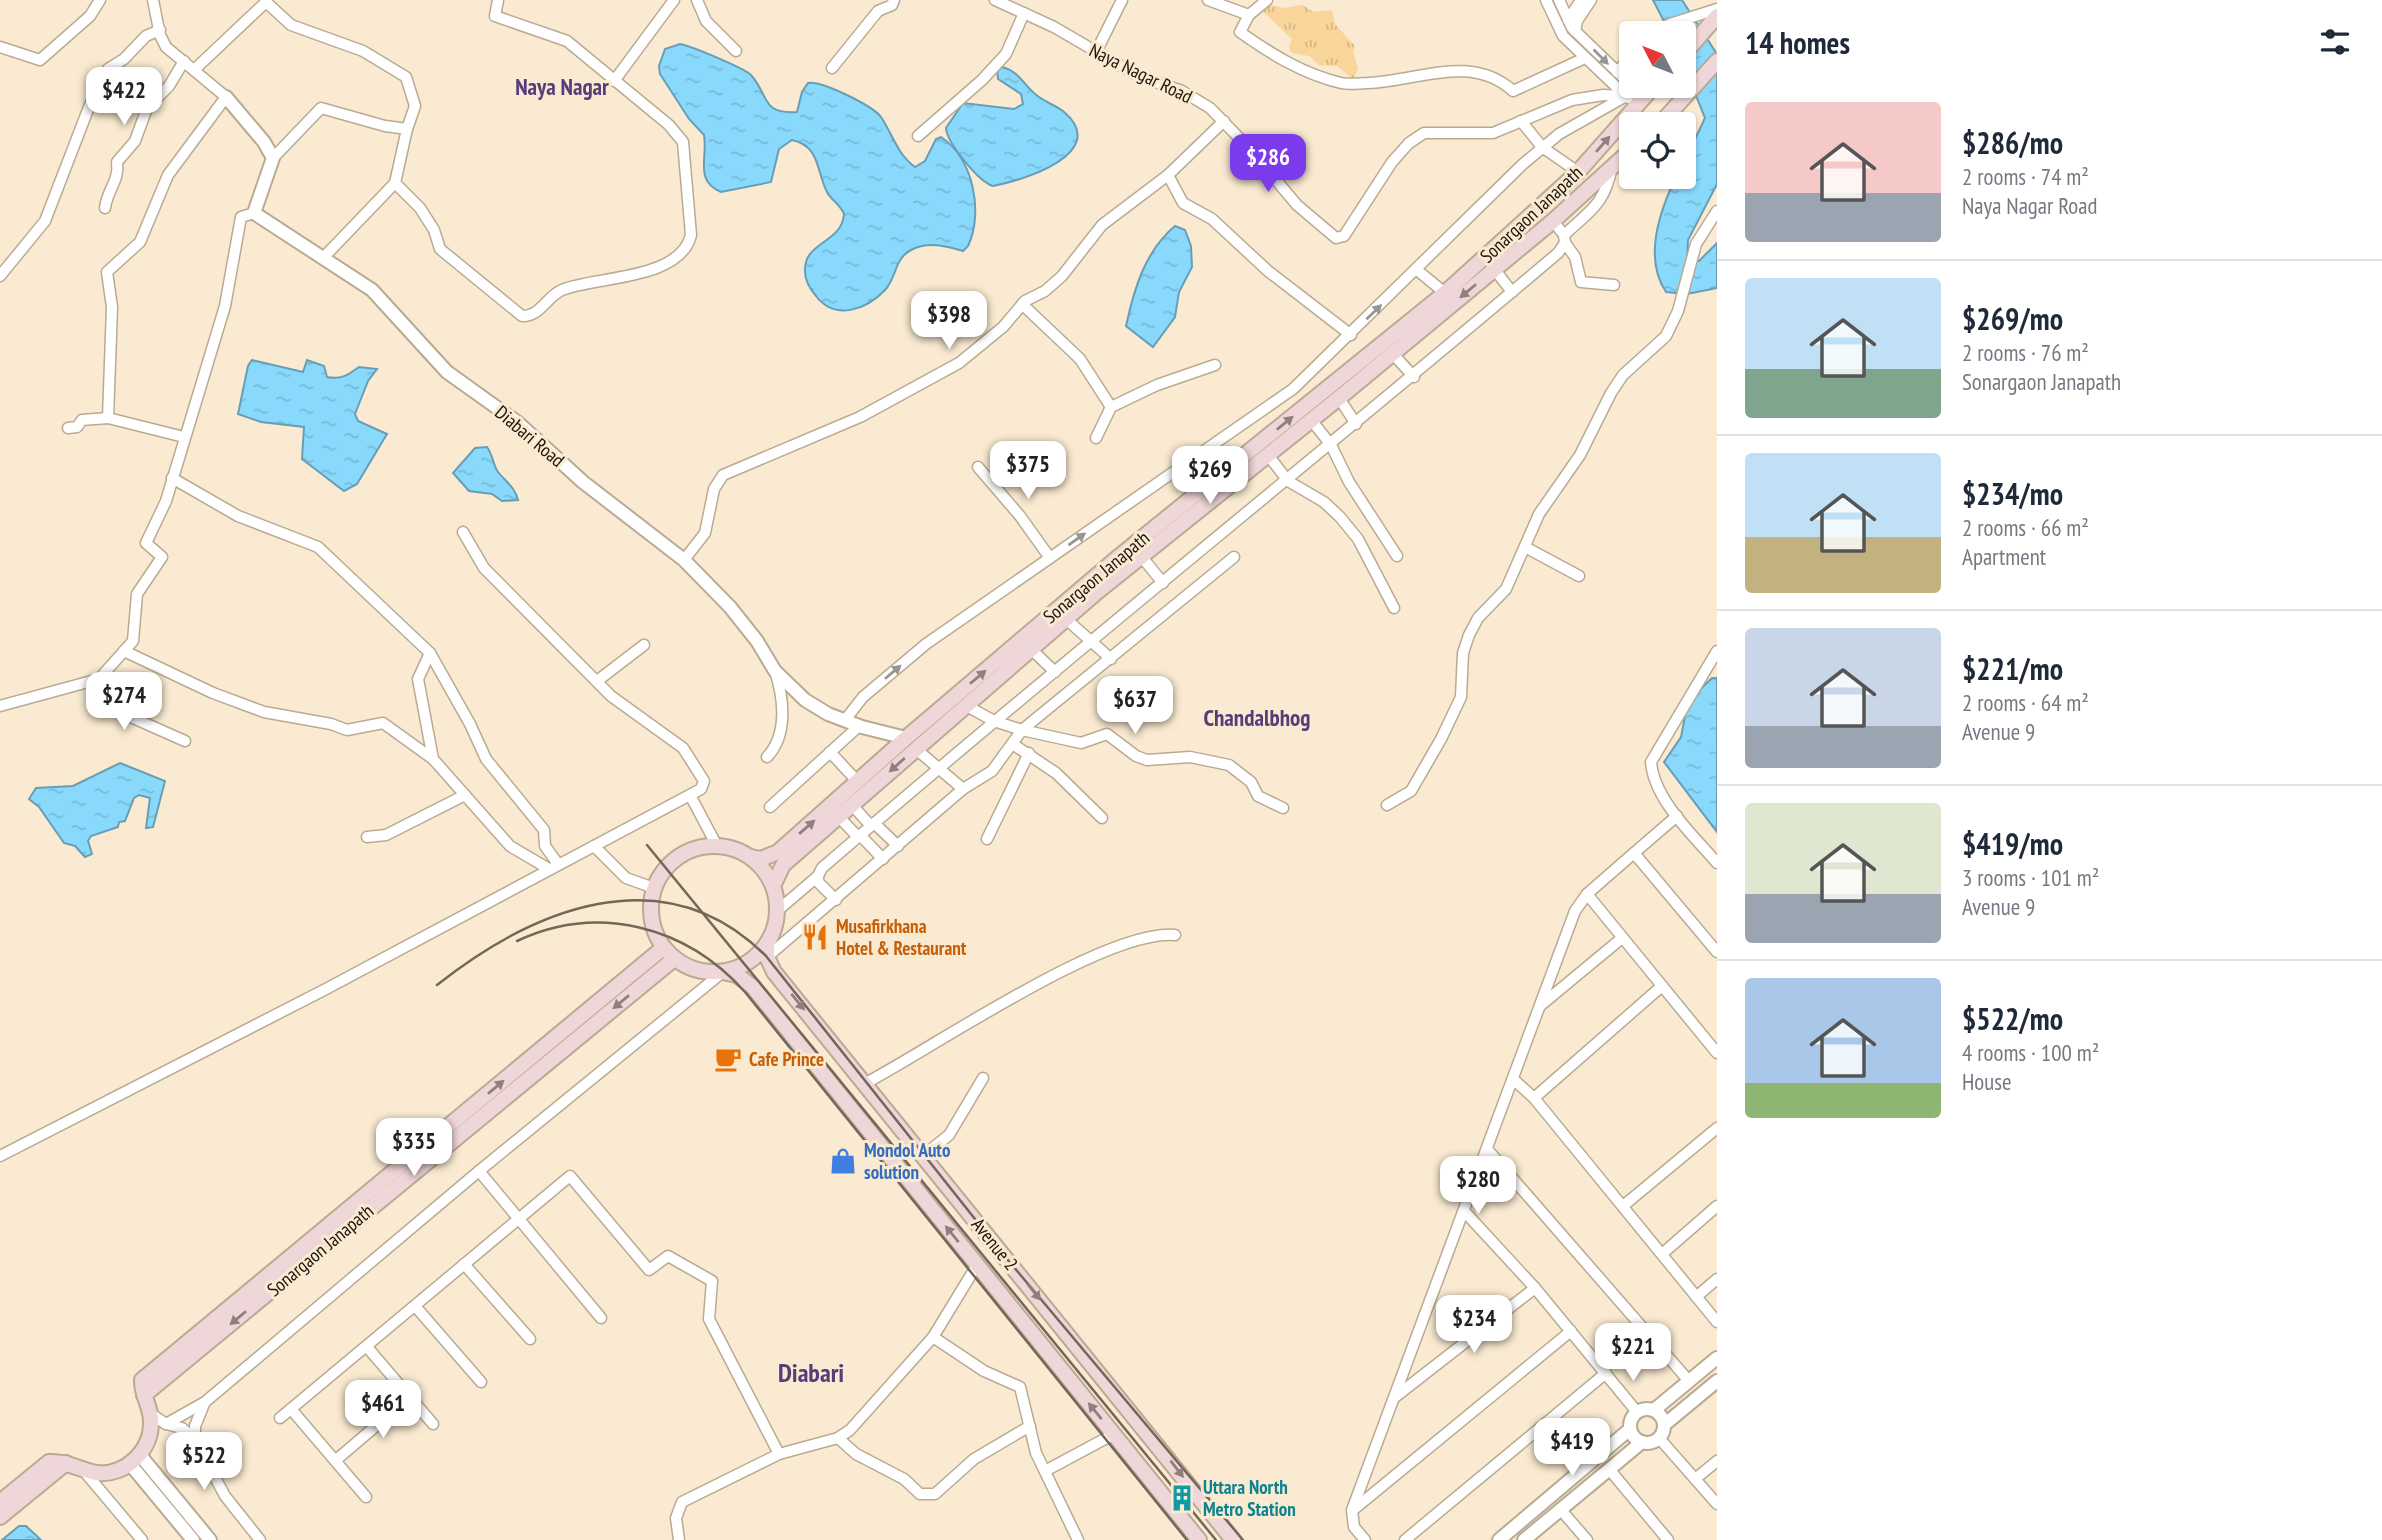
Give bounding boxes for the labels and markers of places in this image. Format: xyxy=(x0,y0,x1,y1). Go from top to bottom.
pin: $422 xyxy=(83,68,165,127)
pin: $286 xyxy=(1227,134,1309,194)
pin: $398 xyxy=(908,292,990,351)
pin: $375 xyxy=(987,442,1069,501)
pin: $269 xyxy=(1169,447,1251,506)
pin: $274 xyxy=(83,672,165,732)
pin: $637 xyxy=(1094,676,1176,736)
place label: Musafirkhana Hotel & Restaurant xyxy=(836,914,967,960)
restaurant icon: Musafirkhana Hotel & Restaurant xyxy=(800,922,830,952)
cafe icon: Cafe Prince xyxy=(713,1044,743,1074)
place label: Cafe Prince xyxy=(749,1047,824,1071)
pin: $335 xyxy=(373,1118,455,1178)
place label: Mondol Auto solution xyxy=(864,1138,950,1184)
shop icon: Mondol Auto solution xyxy=(828,1146,858,1176)
pin: $280 xyxy=(1437,1156,1519,1216)
pin: $234 xyxy=(1433,1296,1515,1355)
pin: $221 xyxy=(1592,1324,1674,1383)
pin: $461 xyxy=(342,1380,424,1440)
pin: $419 xyxy=(1531,1418,1613,1478)
pin: $522 xyxy=(163,1432,245,1492)
place label: Uttara North Metro Station xyxy=(1203,1475,1296,1521)
building icon: Uttara North Metro Station xyxy=(1167,1483,1197,1513)

